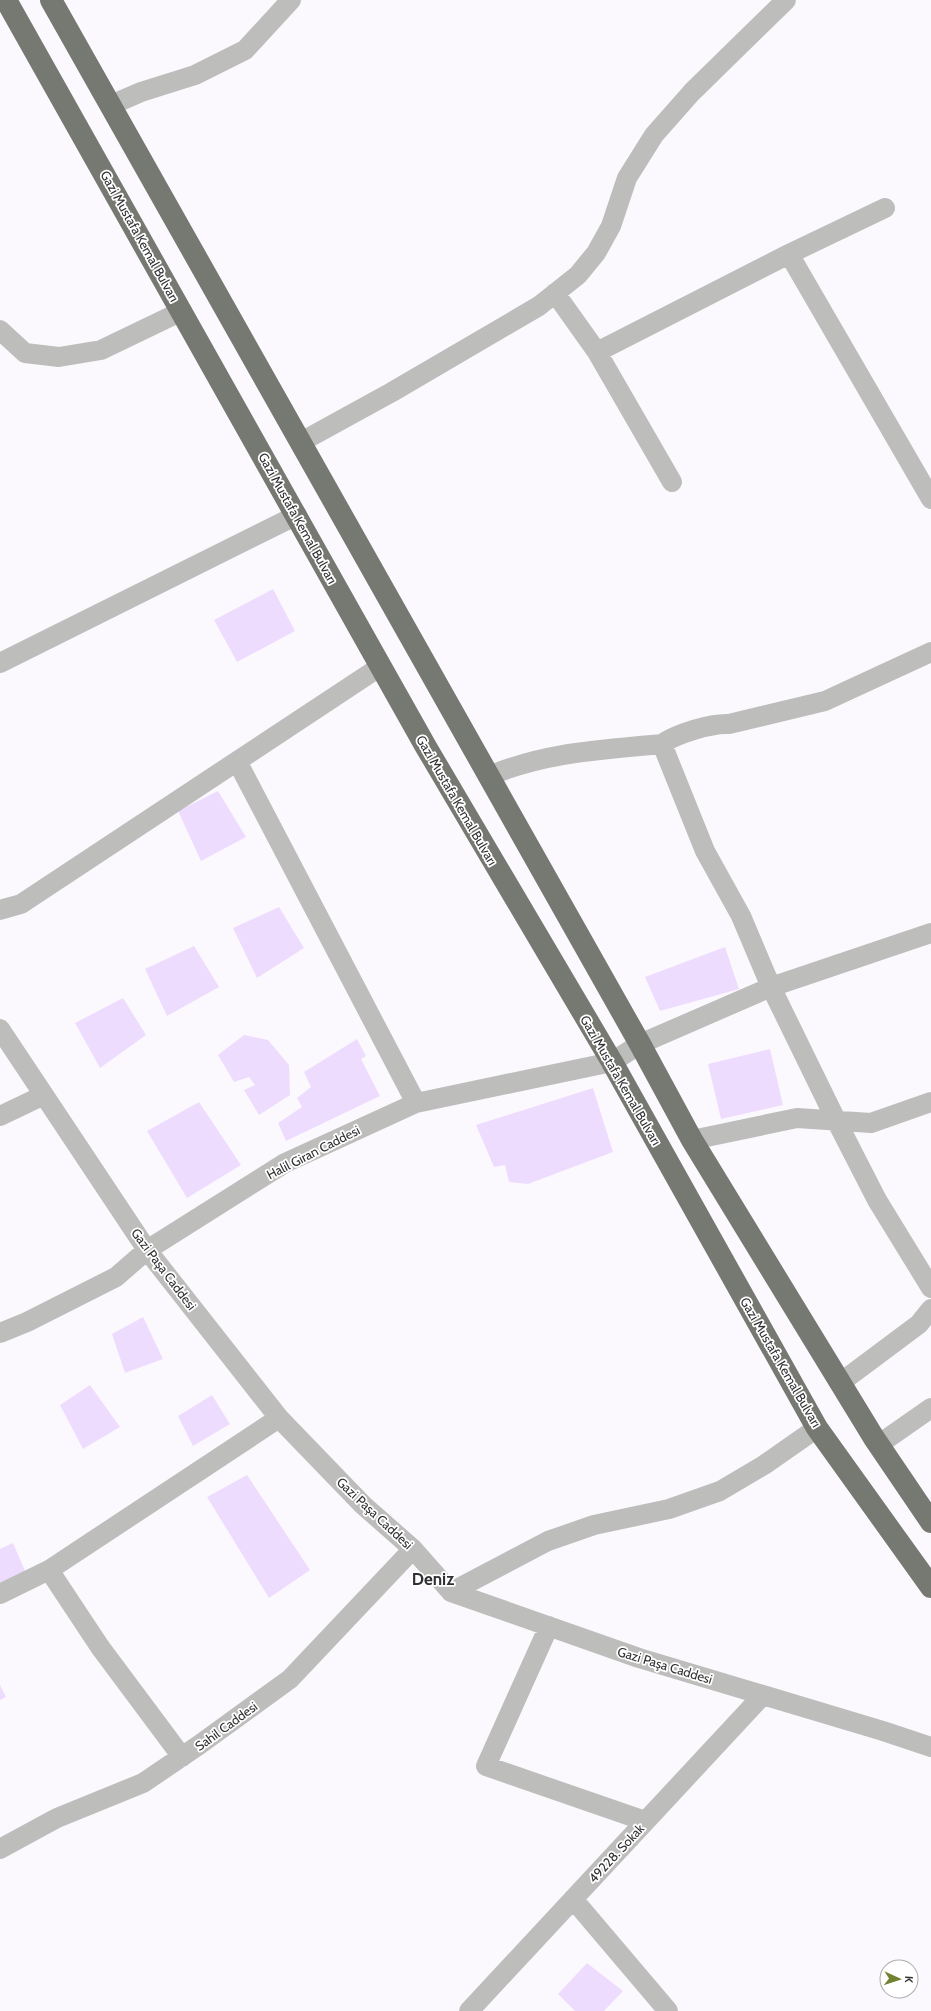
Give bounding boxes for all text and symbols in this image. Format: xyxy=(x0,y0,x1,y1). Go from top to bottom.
street label: Gazi Mustafa Kemal Bulvarı xyxy=(97,168,183,304)
street label: Gazi Mustafa Kemal Bulvarı xyxy=(255,450,341,586)
street label: Gazi Mustafa Kemal Bulvarı xyxy=(413,732,501,868)
street label: Gazi Mustafa Kemal Bulvarı xyxy=(577,1012,665,1148)
street label: Halil Giran Caddesi xyxy=(264,1122,362,1182)
street label: Gazi Paşa Caddesi xyxy=(128,1225,200,1313)
street label: Gazi Mustafa Kemal Bulvarı xyxy=(737,1294,825,1430)
street label: Gazi Paşa Caddesi xyxy=(334,1474,416,1552)
district label: Deniz xyxy=(412,1569,454,1589)
street label: Gazi Paşa Caddesi xyxy=(616,1643,714,1687)
street label: Sahil Caddesi xyxy=(192,1698,260,1754)
street label: 49228. Sokak xyxy=(585,1820,647,1886)
north arrow xyxy=(879,1959,919,1999)
text: K xyxy=(902,1976,916,1983)

